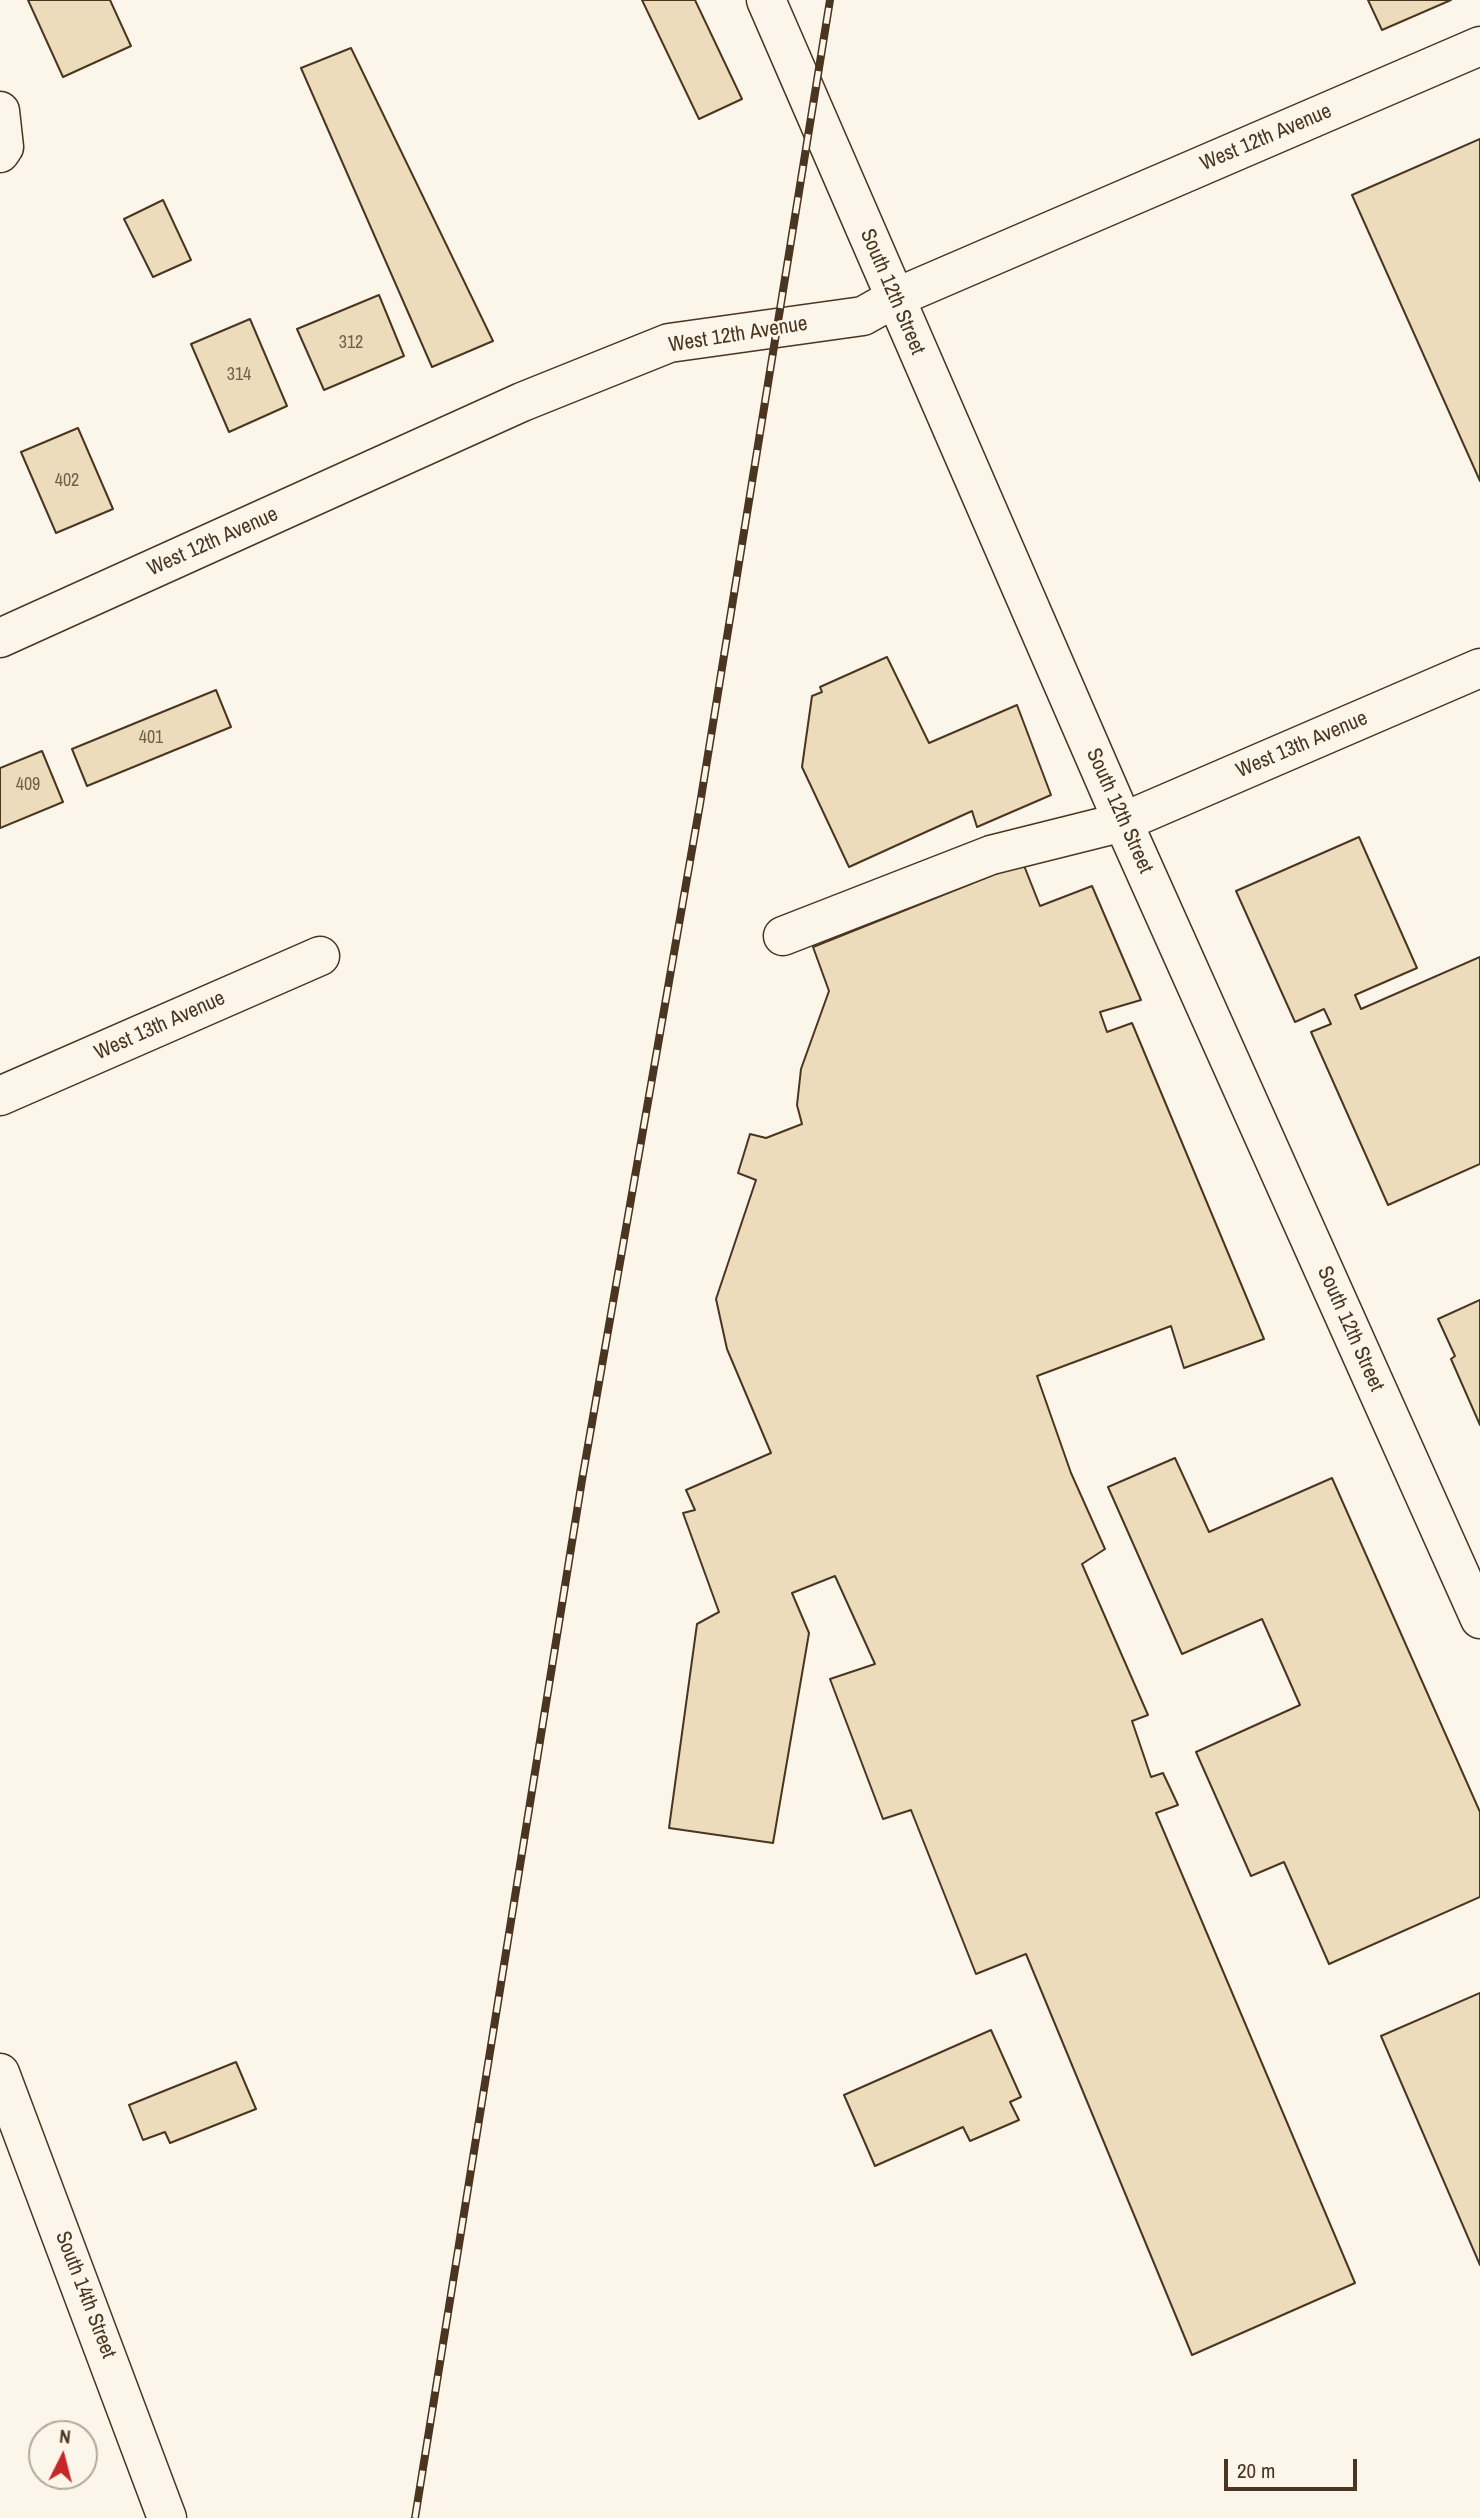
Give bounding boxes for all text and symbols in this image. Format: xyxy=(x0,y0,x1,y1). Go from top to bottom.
street label: West 12th Avenue xyxy=(1197,99,1335,177)
street label: South 12th Street xyxy=(854,225,930,359)
street label: West 12th Avenue xyxy=(667,312,809,358)
house number: 312 xyxy=(339,332,363,354)
house number: 314 xyxy=(227,364,251,386)
house number: 402 xyxy=(55,470,79,492)
street label: West 12th Avenue xyxy=(144,502,282,582)
street label: West 13th Avenue xyxy=(1233,706,1371,784)
house number: 401 xyxy=(139,727,163,749)
street label: South 12th Street xyxy=(1080,745,1158,877)
house number: 409 xyxy=(16,774,40,796)
street label: West 13th Avenue xyxy=(91,986,229,1066)
street label: South 12th Street xyxy=(1311,1263,1389,1395)
street label: South 14th Street xyxy=(49,2228,121,2362)
north arrow xyxy=(28,2420,98,2490)
text: N xyxy=(58,2423,72,2450)
scale bar xyxy=(1228,2444,1361,2488)
text: 20 m xyxy=(1237,2456,1275,2485)

